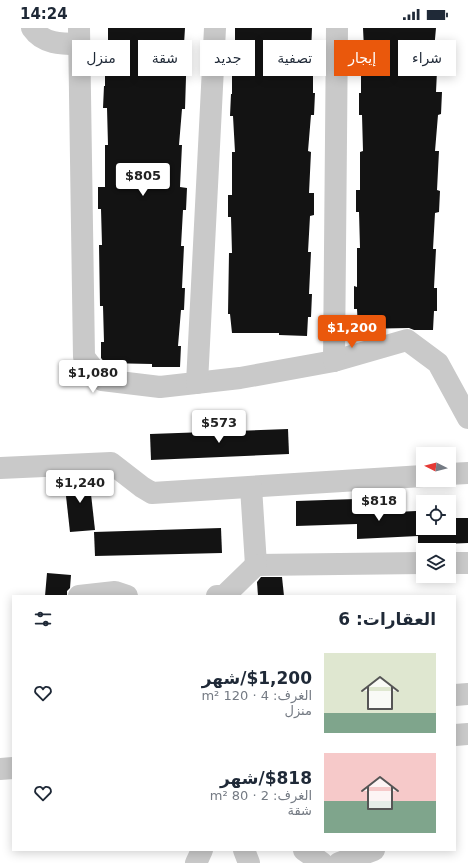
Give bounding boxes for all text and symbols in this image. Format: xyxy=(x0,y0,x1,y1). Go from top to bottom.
text: 14:24 xyxy=(20,5,68,23)
chip: منزل xyxy=(72,40,130,76)
chip: شقة xyxy=(138,40,192,76)
chip: جديد xyxy=(200,40,255,76)
chip: تصفية xyxy=(263,40,326,76)
chip: إيجار xyxy=(334,40,390,76)
chip: شراء xyxy=(398,40,456,76)
pin: $805 xyxy=(119,163,167,197)
text: $805 xyxy=(125,168,161,183)
pin: $1,200 xyxy=(319,315,385,349)
text: $1,200 xyxy=(327,320,377,335)
pin: $1,080 xyxy=(60,360,126,394)
text: $1,080 xyxy=(68,365,118,380)
pin: $573 xyxy=(195,410,243,444)
text: $573 xyxy=(201,415,237,430)
north arrow xyxy=(416,447,456,487)
map controls xyxy=(416,447,456,583)
pin: $1,240 xyxy=(47,470,113,504)
text: $1,240 xyxy=(55,475,105,490)
pin: $818 xyxy=(355,488,403,522)
text: $818 xyxy=(361,493,397,508)
button: locate xyxy=(416,495,456,535)
button: layers xyxy=(416,543,456,583)
icon: filters xyxy=(32,608,54,630)
text: العقارات: 6 xyxy=(338,609,436,629)
text: $1,200/شهر xyxy=(202,668,312,688)
icon: home xyxy=(356,669,404,717)
icon: heart xyxy=(32,682,54,704)
text: الغرف: 4 · 120 m² xyxy=(201,688,312,703)
text: منزل xyxy=(284,703,312,718)
text: $818/شهر xyxy=(220,768,312,788)
icon: home xyxy=(356,769,404,817)
icon: heart xyxy=(32,782,54,804)
text: الغرف: 2 · 80 m² xyxy=(210,788,312,803)
text: شقة xyxy=(288,803,312,818)

